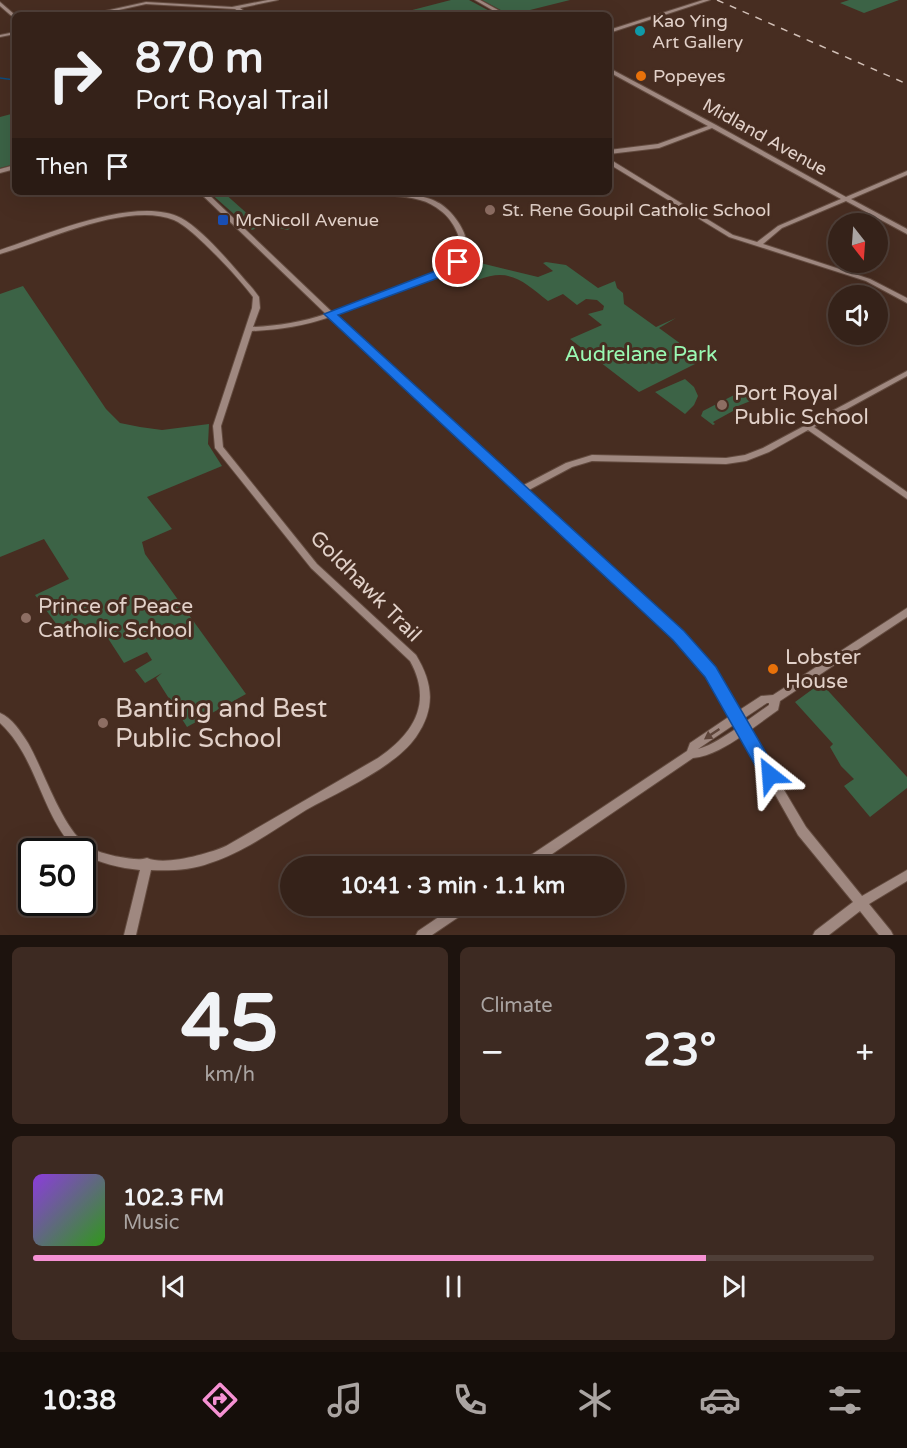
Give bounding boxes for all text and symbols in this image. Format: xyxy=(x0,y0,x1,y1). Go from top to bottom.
place label: Kao Ying Art Gallery xyxy=(652,10,744,53)
marker: Kao Ying Art Gallery xyxy=(633,24,647,38)
text: 870 m xyxy=(135,33,264,84)
icon: right xyxy=(36,36,114,114)
place label: Popeyes xyxy=(653,65,726,87)
marker: Popeyes xyxy=(634,69,648,83)
text: Port Royal Trail xyxy=(135,84,329,117)
street label: Midland Avenue xyxy=(699,94,831,180)
icon: arrive xyxy=(101,150,134,183)
text: Then xyxy=(36,154,89,180)
place label: St. Rene Goupil Catholic School xyxy=(502,199,771,221)
marker: St. Rene Goupil Catholic School xyxy=(483,203,497,217)
place label: McNicoll Avenue xyxy=(235,209,379,231)
marker: McNicoll Avenue xyxy=(216,213,230,227)
north arrow xyxy=(828,213,888,273)
map controls xyxy=(828,213,888,345)
pin xyxy=(432,236,483,287)
icon: arrive xyxy=(441,245,474,278)
button: sound xyxy=(828,285,888,345)
park label: Audrelane Park xyxy=(564,342,718,367)
place label: Port Royal Public School xyxy=(734,381,869,430)
marker: Port Royal Public School xyxy=(715,398,729,412)
street label: Goldhawk Trail xyxy=(305,526,426,647)
place label: Prince of Peace Catholic School xyxy=(38,594,193,643)
marker: Prince of Peace Catholic School xyxy=(19,611,33,625)
place label: Lobster House xyxy=(785,645,861,694)
marker: Lobster House xyxy=(766,662,780,676)
place label: Banting and Best Public School xyxy=(115,693,327,754)
marker: Banting and Best Public School xyxy=(96,716,110,730)
one-way arrow xyxy=(705,728,721,740)
position arrow xyxy=(738,743,802,807)
speed limit sign: 50 xyxy=(18,838,96,916)
text: 10:41 · 3 min · 1.1 km xyxy=(340,873,565,899)
text: 45 xyxy=(181,977,279,1071)
text: Climate xyxy=(481,994,553,1018)
text: 23° xyxy=(643,1024,716,1078)
text: − xyxy=(481,1033,504,1072)
text: + xyxy=(855,1033,874,1072)
text: km/h xyxy=(205,1063,255,1087)
text: 102.3 FM xyxy=(123,1185,224,1211)
text: Music xyxy=(123,1211,179,1235)
icon: previous xyxy=(157,1270,190,1303)
icon: pause xyxy=(437,1270,470,1303)
icon: next xyxy=(717,1270,750,1303)
icon: directions xyxy=(199,1379,241,1421)
icon: music xyxy=(324,1379,366,1421)
icon: phone xyxy=(449,1379,491,1421)
icon: climate xyxy=(574,1379,616,1421)
icon: car xyxy=(699,1379,741,1421)
icon: filters xyxy=(824,1379,866,1421)
text: 10:38 xyxy=(41,1384,116,1417)

